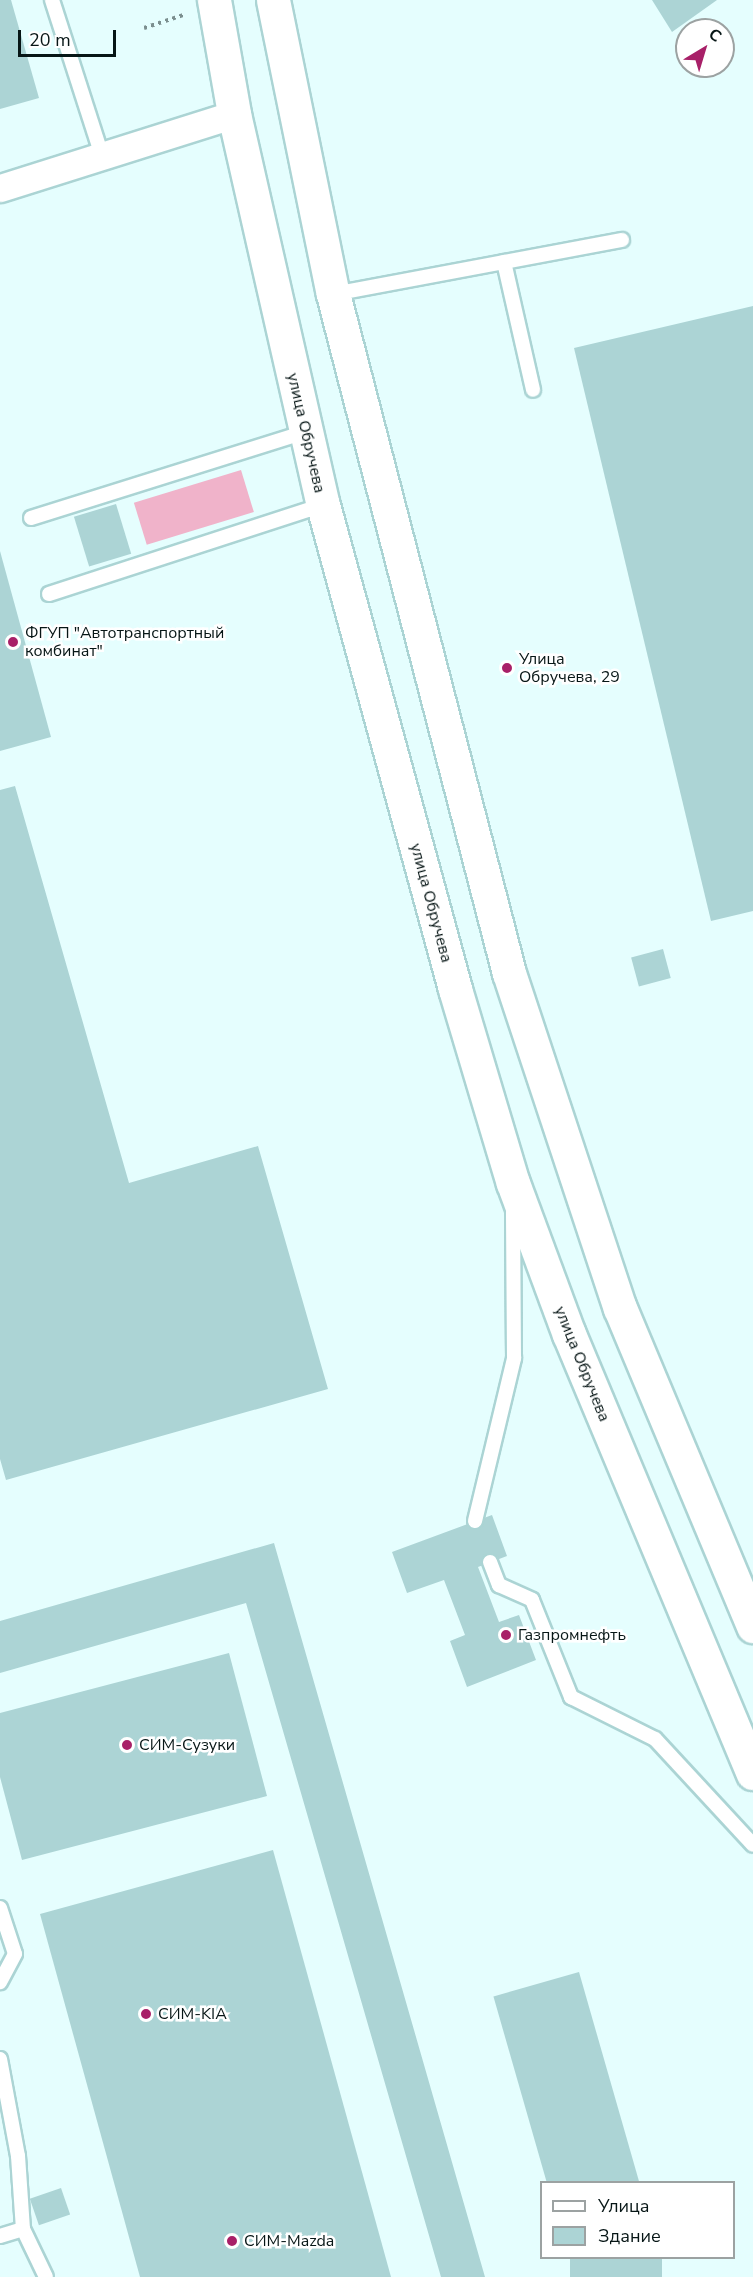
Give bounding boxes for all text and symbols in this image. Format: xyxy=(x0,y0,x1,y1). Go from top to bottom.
scale bar xyxy=(21,18,118,56)
north arrow xyxy=(675,18,735,78)
text: С xyxy=(704,23,726,47)
text: 20 m xyxy=(29,28,71,52)
street label: улица Обручева xyxy=(283,371,329,495)
place label: ФГУП "Автотранспортный комбинат" xyxy=(25,623,224,661)
marker: ФГУП "Автотранспортный комбинат" xyxy=(6,635,20,649)
place label: Улица Обручева, 29 xyxy=(519,649,620,687)
marker: Улица Обручева, 29 xyxy=(500,661,514,675)
street label: улица Обручева xyxy=(406,841,456,965)
street label: улица Обручева xyxy=(550,1304,614,1424)
place label: Газпромнефть xyxy=(518,1625,626,1645)
marker: Газпромнефть xyxy=(499,1628,513,1642)
place label: СИМ-Сузуки xyxy=(139,1735,235,1755)
marker: СИМ-Сузуки xyxy=(120,1738,134,1752)
place label: СИМ-KIA xyxy=(158,2004,227,2024)
marker: СИМ-KIA xyxy=(139,2007,153,2021)
legend xyxy=(540,2181,735,2259)
text: Улица xyxy=(598,2194,649,2218)
text: Здание xyxy=(598,2224,661,2248)
place label: СИМ-Mazda xyxy=(244,2231,334,2251)
marker: СИМ-Mazda xyxy=(225,2234,239,2248)

